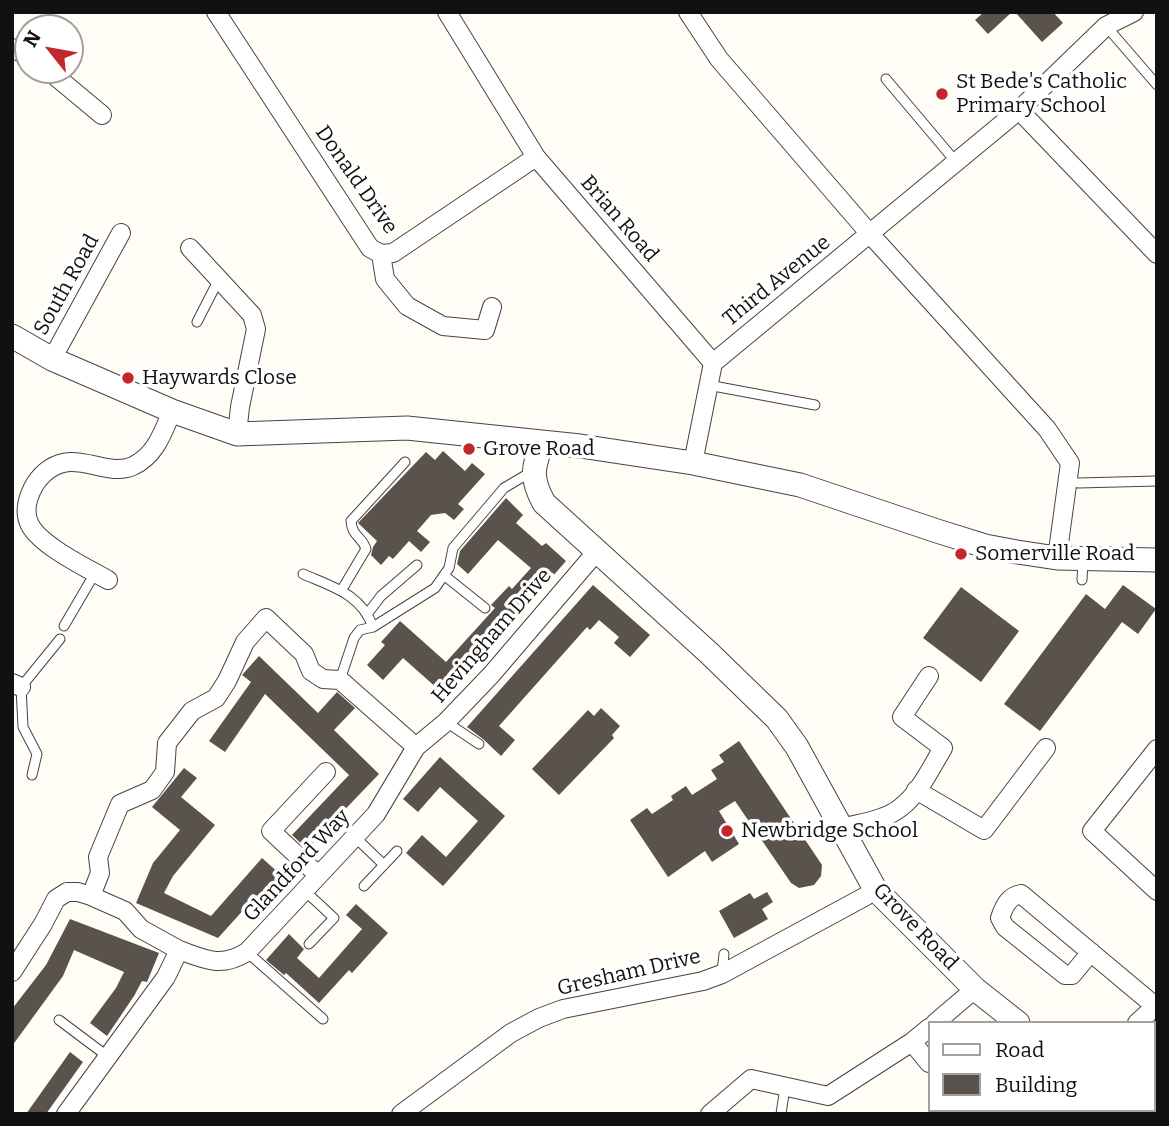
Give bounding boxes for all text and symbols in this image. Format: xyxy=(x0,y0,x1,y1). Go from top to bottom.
north arrow xyxy=(14,14,84,84)
text: N xyxy=(19,27,46,51)
place label: St Bede's Catholic Primary School xyxy=(956,69,1127,119)
marker: St Bede's Catholic Primary School xyxy=(934,86,950,102)
street label: Donald Drive xyxy=(309,121,403,239)
street label: Brian Road xyxy=(575,171,663,267)
street label: South Road xyxy=(29,230,105,340)
street label: Third Avenue xyxy=(718,230,836,332)
place label: Haywards Close xyxy=(142,365,297,391)
marker: Haywards Close xyxy=(120,370,136,386)
place label: Grove Road xyxy=(483,436,595,462)
marker: Grove Road xyxy=(461,441,477,457)
place label: Somerville Road xyxy=(975,541,1135,567)
marker: Somerville Road xyxy=(953,546,969,562)
street label: Hevingham Drive xyxy=(427,564,557,708)
street label: Glandford Way xyxy=(238,805,356,927)
place label: Newbridge School xyxy=(741,818,918,844)
marker: Newbridge School xyxy=(719,823,735,839)
street label: Grove Road xyxy=(867,878,963,976)
street label: Gresham Drive xyxy=(555,944,703,1002)
legend xyxy=(928,1021,1155,1112)
text: Road xyxy=(995,1037,1044,1063)
text: Building xyxy=(995,1072,1077,1098)

